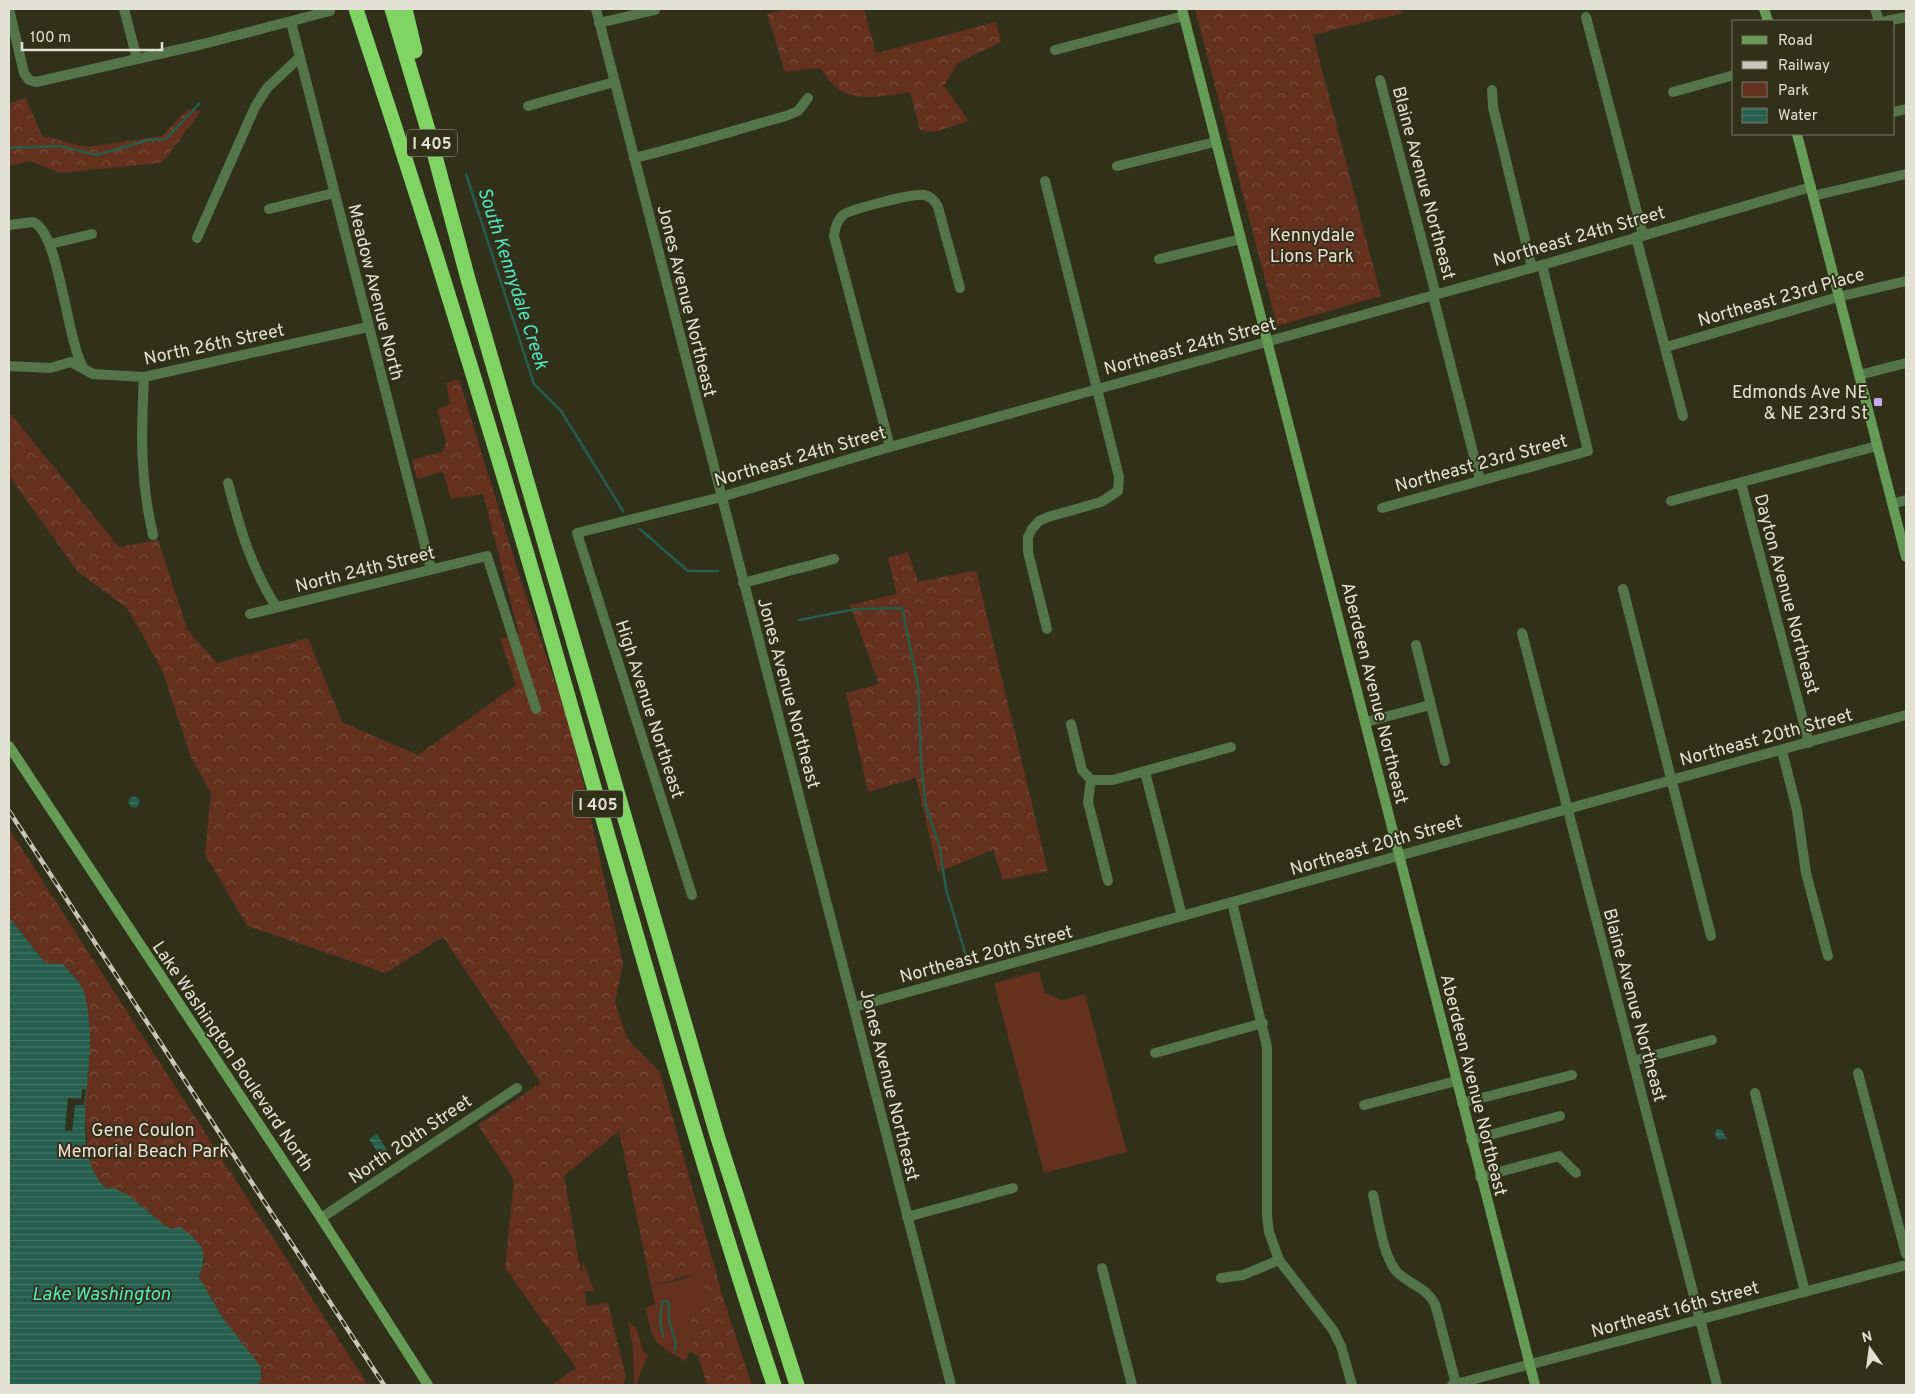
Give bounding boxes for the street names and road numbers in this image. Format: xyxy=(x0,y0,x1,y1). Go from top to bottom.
street label: Blaine Avenue Northeast xyxy=(1386,84,1459,283)
road number: I 405 xyxy=(407,130,457,156)
street label: Meadow Avenue North xyxy=(341,202,408,383)
street label: Northeast 24th Street xyxy=(1491,202,1668,273)
street label: Jones Avenue Northeast xyxy=(651,203,721,400)
street label: Northeast 23rd Place xyxy=(1695,264,1868,333)
street label: Northeast 24th Street xyxy=(1102,313,1279,382)
street label: North 26th Street xyxy=(142,319,287,372)
street label: Northeast 24th Street xyxy=(712,422,889,493)
street label: Northeast 23rd Street xyxy=(1393,430,1570,499)
street label: Dayton Avenue Northeast xyxy=(1748,492,1823,697)
street label: North 24th Street xyxy=(293,542,438,599)
street label: Aberdeen Avenue Northeast xyxy=(1335,580,1412,807)
street label: Jones Avenue Northeast xyxy=(751,595,824,792)
street label: High Avenue Northeast xyxy=(609,617,688,802)
street label: Northeast 20th Street xyxy=(1677,704,1855,773)
road number: I 405 xyxy=(573,791,623,818)
street label: Northeast 20th Street xyxy=(1288,811,1465,882)
street label: Blaine Avenue Northeast xyxy=(1597,906,1670,1105)
street label: Northeast 20th Street xyxy=(897,921,1075,990)
street label: Lake Washington Boulevard North xyxy=(146,937,318,1176)
street label: Aberdeen Avenue Northeast xyxy=(1434,972,1511,1199)
street label: Jones Avenue Northeast xyxy=(854,987,924,1184)
street label: North 20th Street xyxy=(345,1091,477,1190)
street label: Northeast 16th Street xyxy=(1589,1277,1762,1344)

